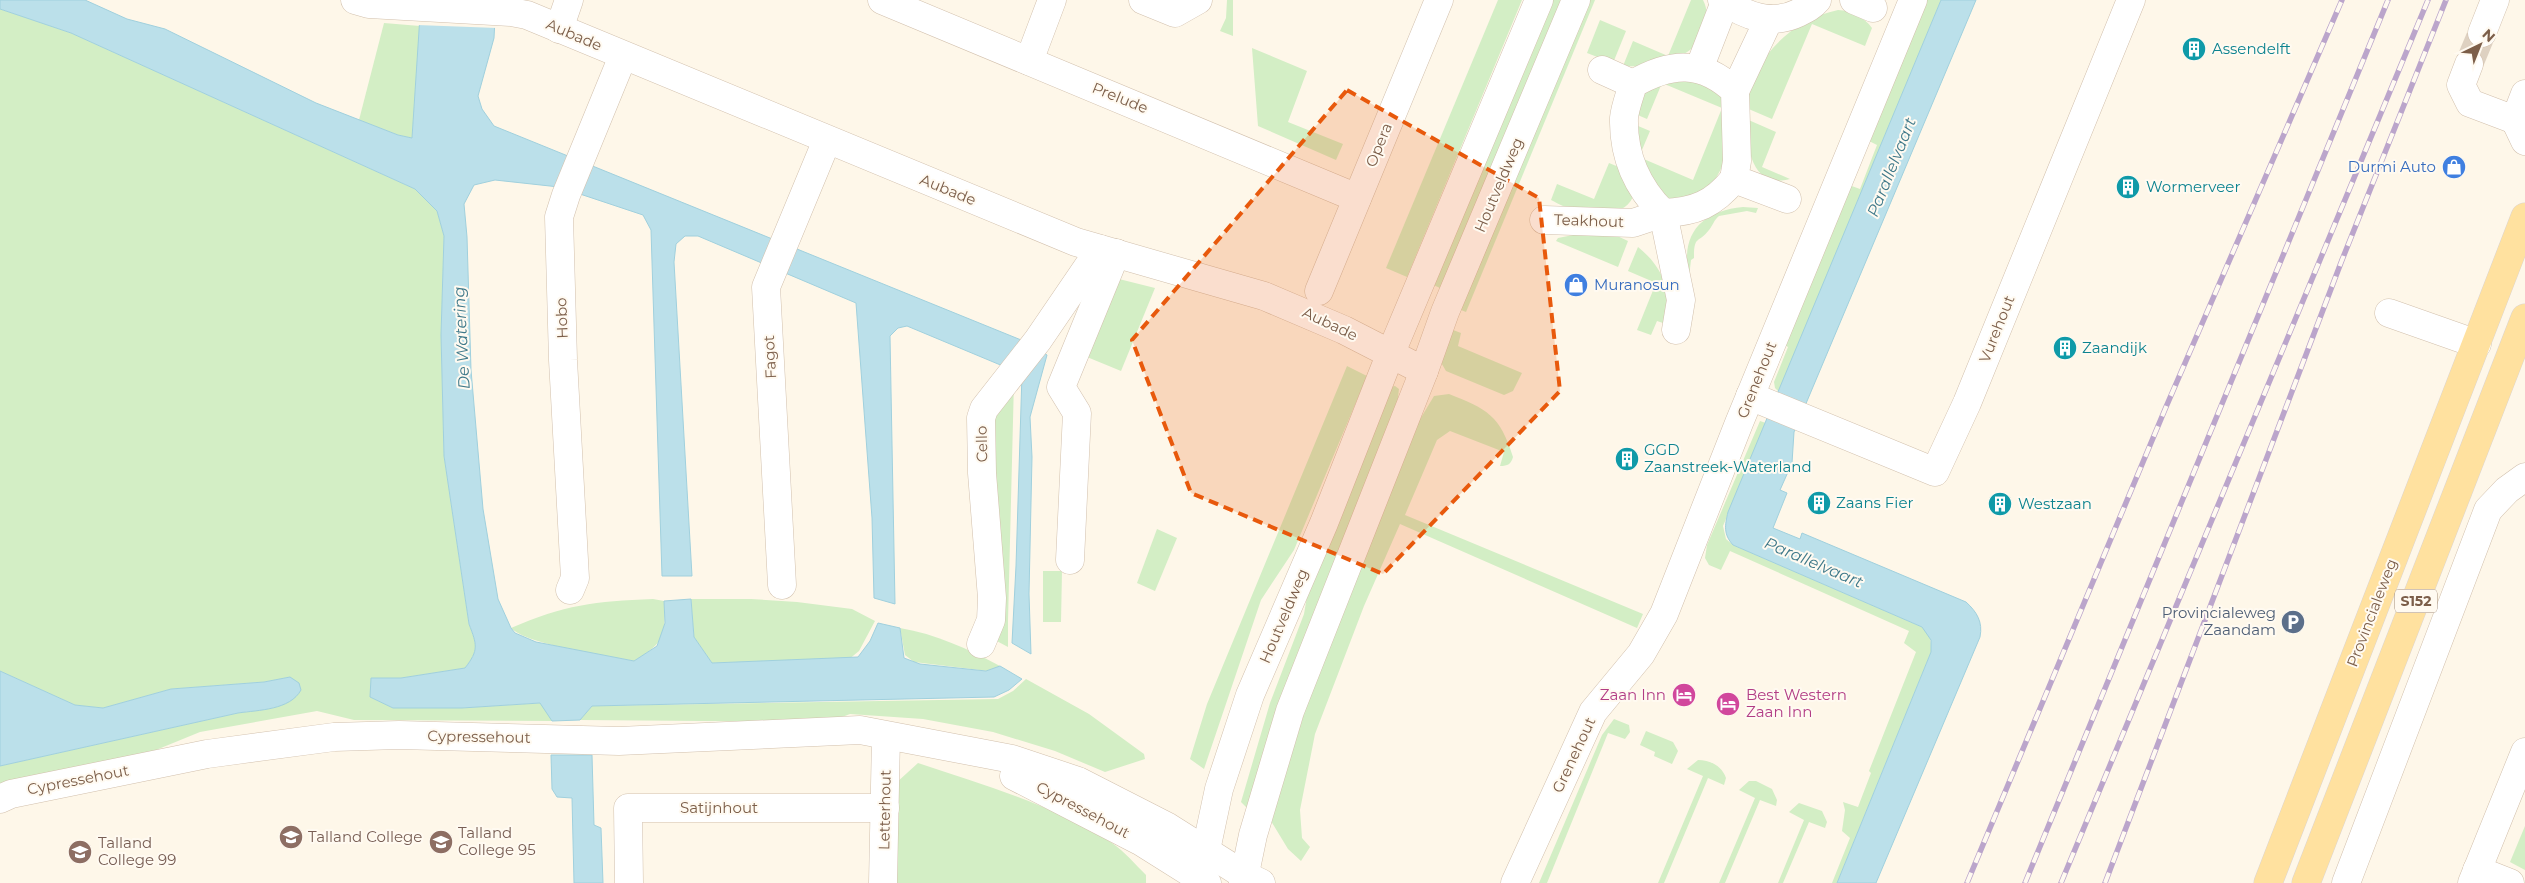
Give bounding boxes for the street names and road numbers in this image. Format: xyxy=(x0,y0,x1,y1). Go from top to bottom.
street label: Aubade xyxy=(543,14,605,55)
street label: Prelude xyxy=(1089,78,1151,117)
street label: Opera xyxy=(1361,120,1396,170)
street label: Houtveldweg xyxy=(1470,135,1527,235)
street label: Aubade xyxy=(917,170,979,209)
street label: Teakhout xyxy=(1554,210,1624,231)
street label: Vurehout xyxy=(1974,292,2019,365)
street label: Hobo xyxy=(551,297,572,339)
street label: Aubade xyxy=(1300,302,1361,345)
street label: Fagot xyxy=(759,335,780,379)
street label: Grenehout xyxy=(1732,339,1781,421)
street label: Cello xyxy=(972,425,991,463)
street label: Provincialeweg xyxy=(2342,556,2401,670)
street label: Houtveldweg xyxy=(1255,566,1312,666)
road number: S152 xyxy=(2395,590,2437,612)
street label: Grenehout xyxy=(1548,714,1599,796)
street label: Cypressehout xyxy=(427,726,531,747)
street label: Cypressehout xyxy=(25,760,130,799)
street label: Letterhout xyxy=(874,770,895,850)
street label: Cypressehout xyxy=(1033,777,1133,842)
street label: Satijnhout xyxy=(680,798,758,817)

